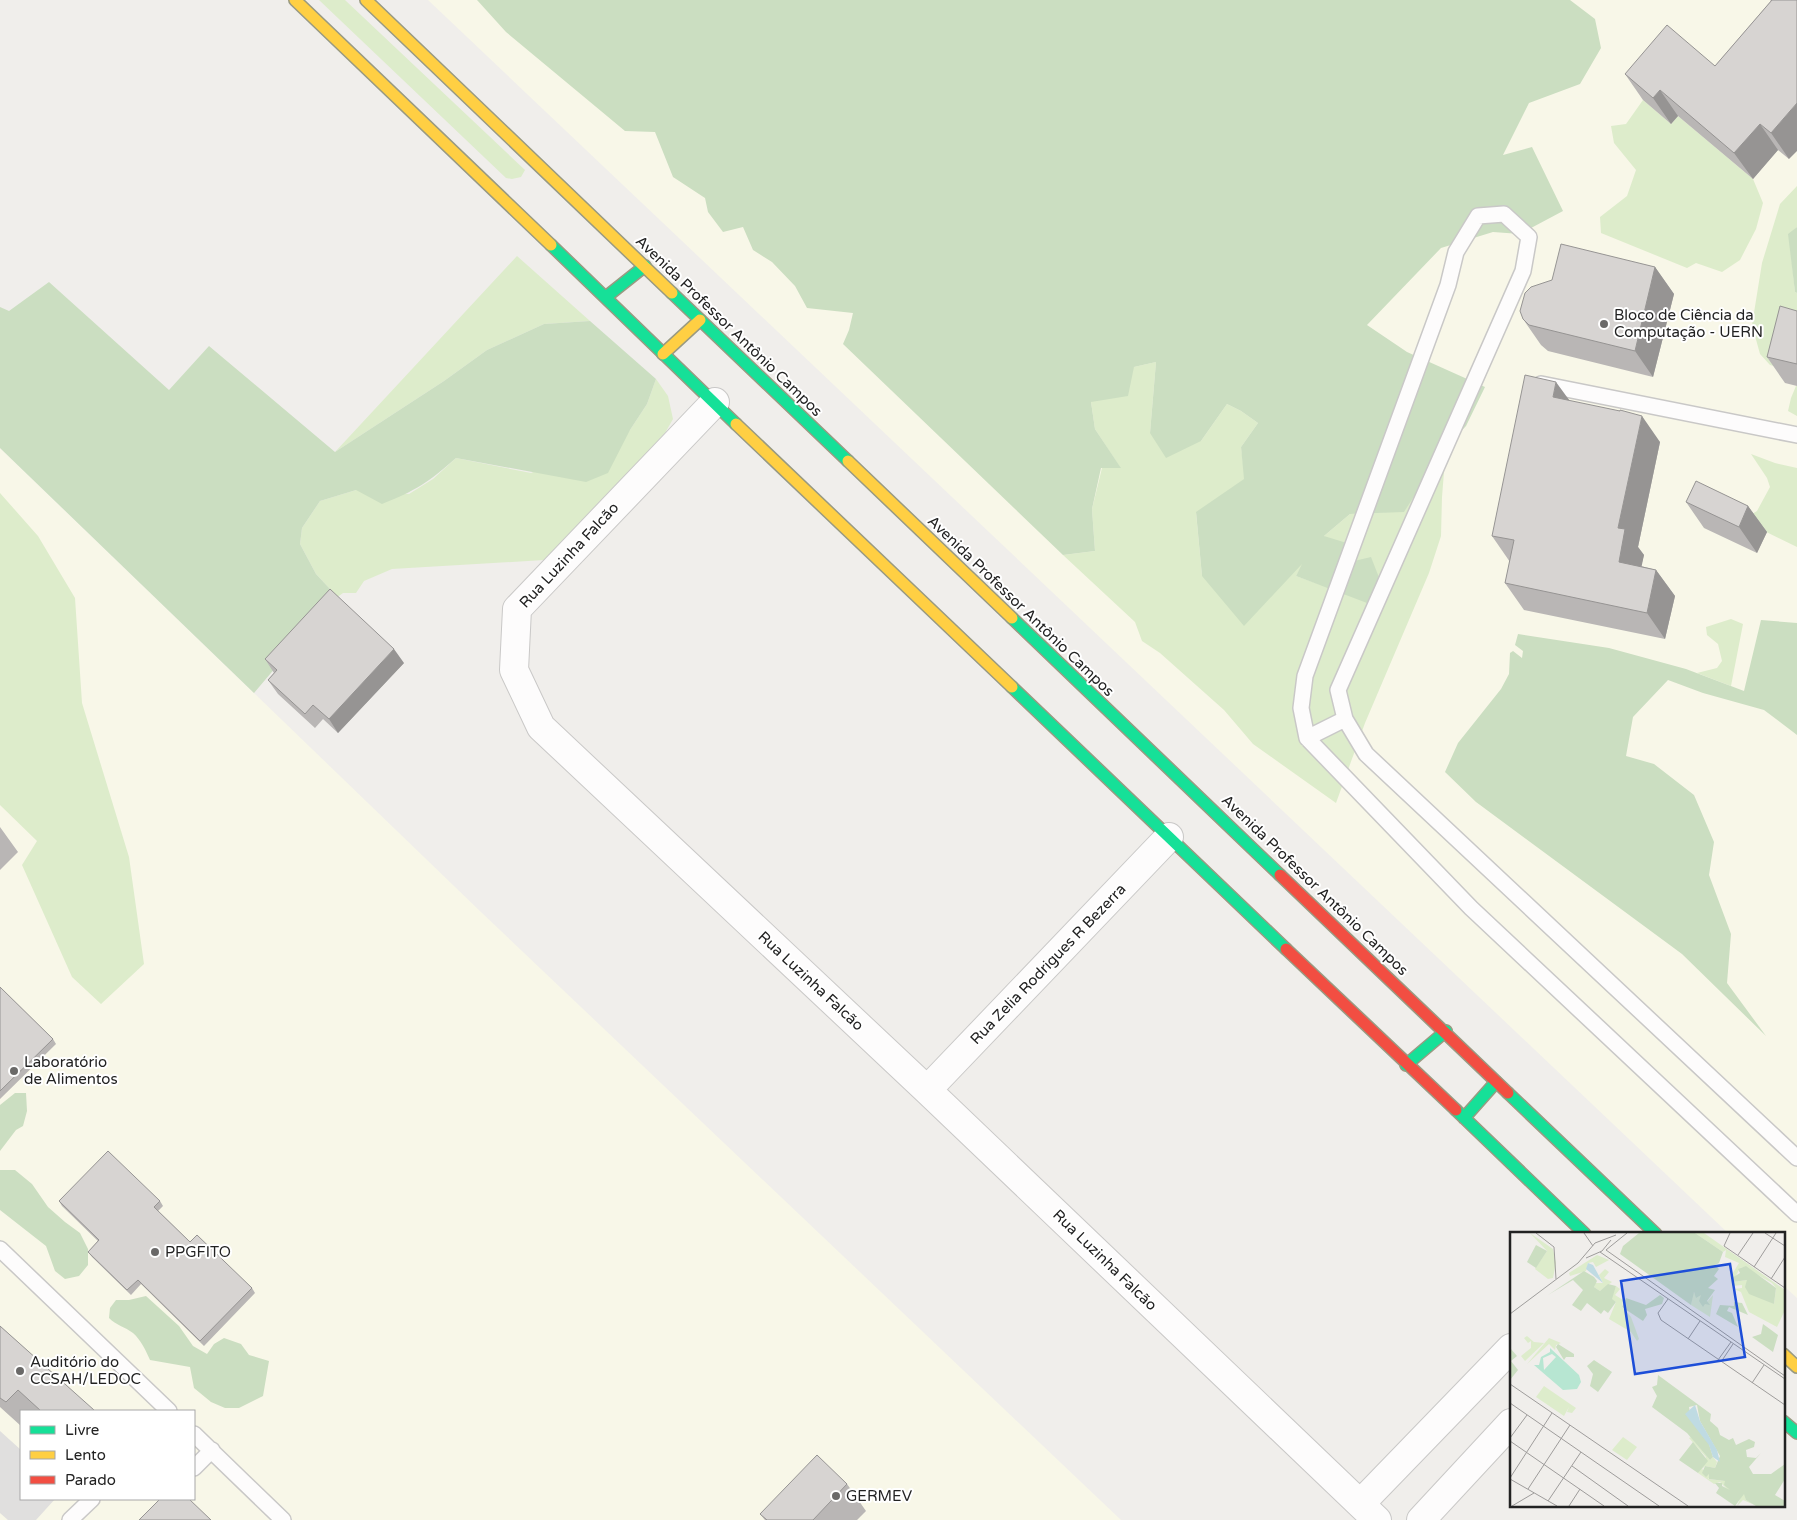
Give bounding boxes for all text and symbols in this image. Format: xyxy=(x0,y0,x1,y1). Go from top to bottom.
street label: Avenida Professor Antônio Campos xyxy=(632,232,826,420)
place label: Bloco de Ciência da Computação - UERN xyxy=(1614,306,1763,341)
marker: Bloco de Ciência da Computação - UERN xyxy=(1598,318,1610,330)
street label: Rua Luzinha Falcão xyxy=(516,499,622,611)
street label: Avenida Professor Antônio Campos xyxy=(924,512,1118,700)
street label: Avenida Professor Antônio Campos xyxy=(1218,791,1412,979)
street label: Rua Zelia Rodrigues R Bezerra xyxy=(966,880,1130,1048)
street label: Rua Luzinha Falcão xyxy=(755,928,867,1034)
place label: Laboratório de Alimentos xyxy=(24,1053,118,1088)
marker: Laboratório de Alimentos xyxy=(8,1065,20,1077)
street label: Rua Luzinha Falcão xyxy=(1049,1206,1161,1314)
inset map xyxy=(1510,1232,1784,1508)
place label: PPGFITO xyxy=(165,1243,231,1261)
marker: PPGFITO xyxy=(149,1246,161,1258)
place label: Auditório do CCSAH/LEDOC xyxy=(30,1353,141,1388)
marker: Auditório do CCSAH/LEDOC xyxy=(14,1365,26,1377)
legend xyxy=(20,1410,195,1500)
text: Livre xyxy=(65,1421,99,1439)
text: Lento xyxy=(65,1446,106,1464)
text: Parado xyxy=(65,1471,116,1489)
place label: GERMEV xyxy=(846,1487,913,1505)
marker: GERMEV xyxy=(830,1490,842,1502)

